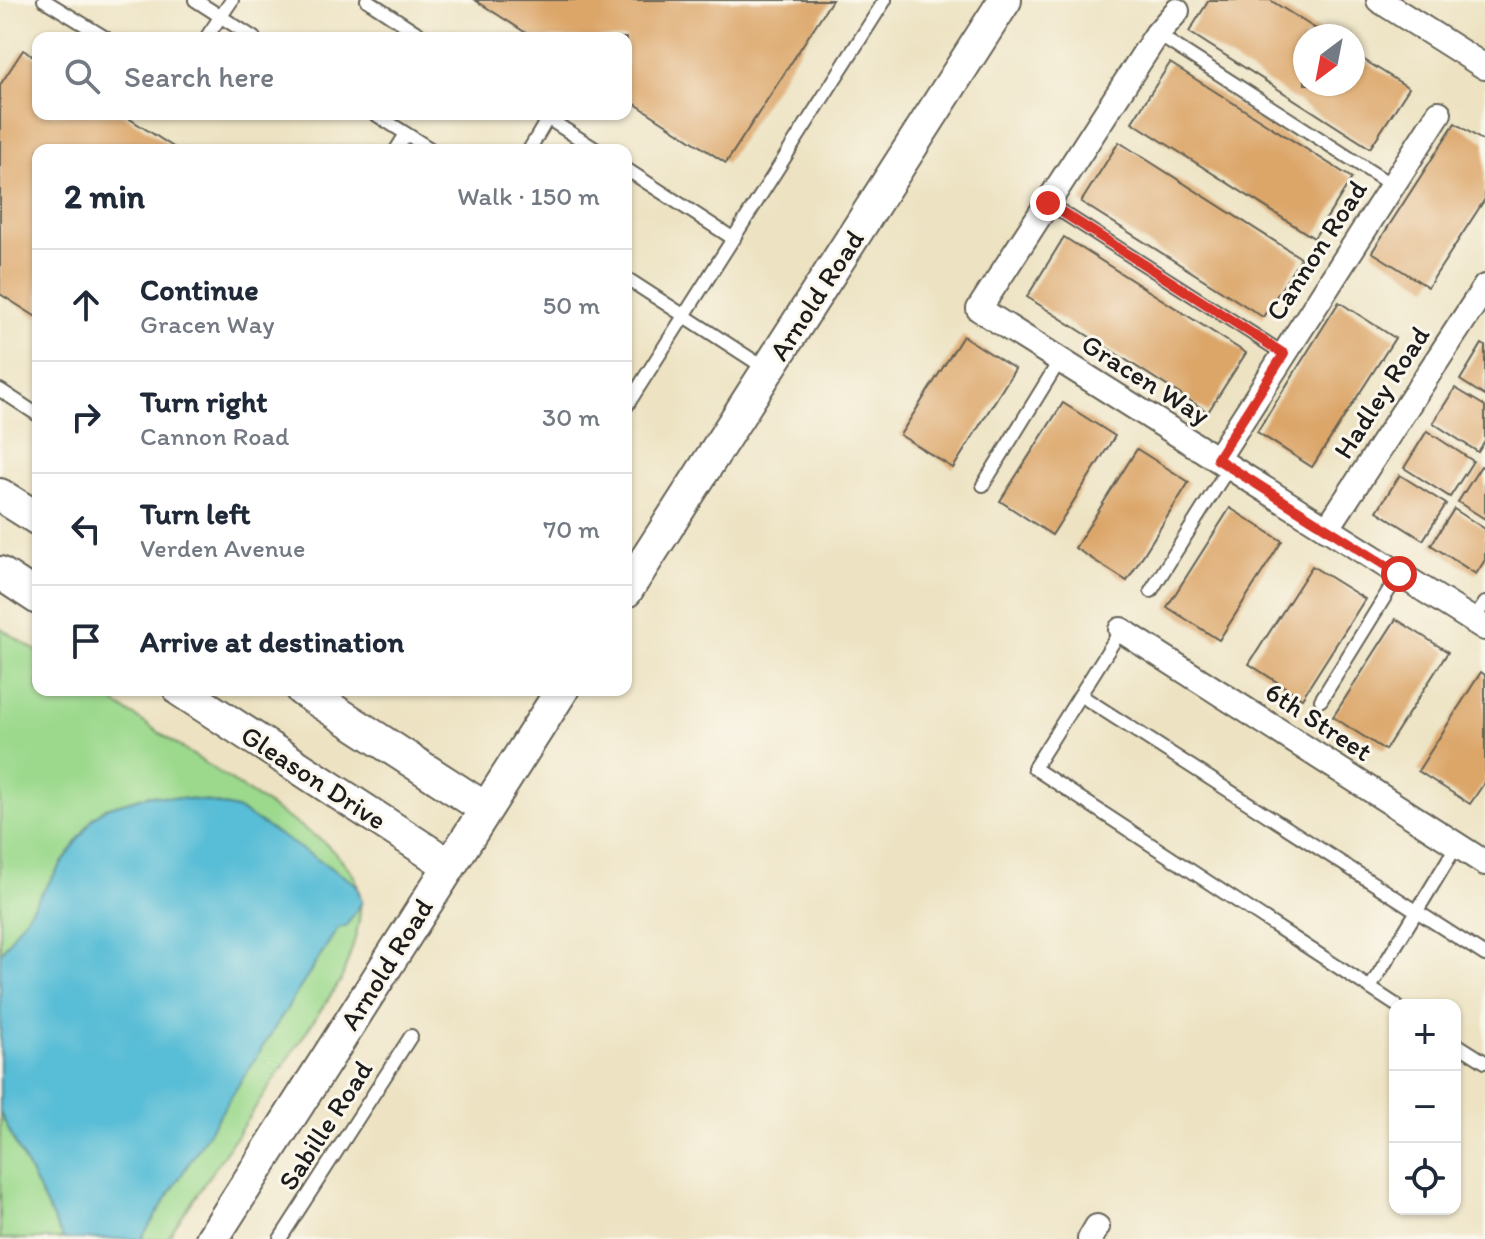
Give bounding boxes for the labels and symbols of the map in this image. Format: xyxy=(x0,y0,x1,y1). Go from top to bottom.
north arrow xyxy=(1293,24,1365,96)
street label: Cannon Road xyxy=(1258,173,1374,327)
route end xyxy=(1030,185,1066,221)
street label: Arnold Road xyxy=(761,223,871,367)
street label: Hadley Road xyxy=(1326,319,1437,465)
street label: Gracen Way xyxy=(1076,326,1216,432)
route start xyxy=(1381,556,1417,592)
street label: 6th Street xyxy=(1259,674,1379,768)
street label: Gleason Drive xyxy=(235,717,393,837)
street label: Arnold Road xyxy=(332,892,440,1036)
street label: Sabille Road xyxy=(270,1053,380,1196)

